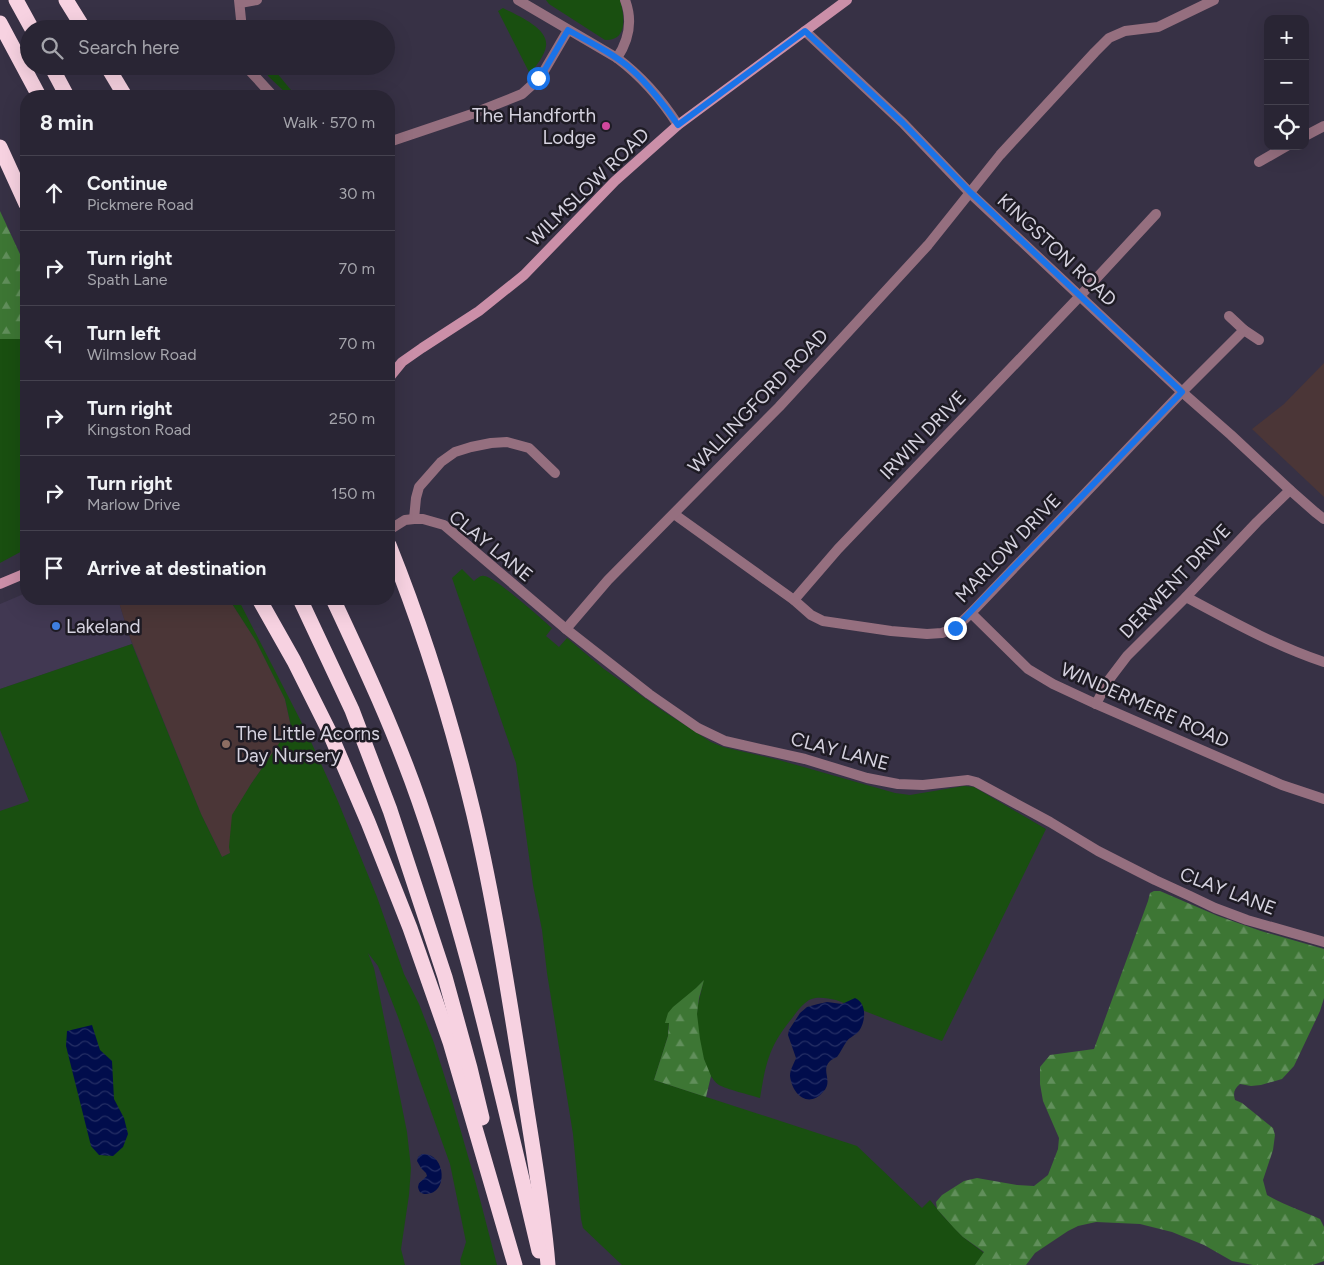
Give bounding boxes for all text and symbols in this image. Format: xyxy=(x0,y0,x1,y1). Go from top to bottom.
map controls xyxy=(1264,15,1309,150)
button: + xyxy=(1264,15,1309,60)
search box xyxy=(20,20,395,75)
icon: search xyxy=(38,34,66,62)
text: Search here xyxy=(78,36,180,59)
button: − xyxy=(1264,60,1309,105)
route start xyxy=(527,67,550,90)
place label: The Handforth Lodge xyxy=(472,104,596,149)
button: locate xyxy=(1264,105,1309,150)
text: 8 min xyxy=(40,110,94,135)
text: Walk · 570 m xyxy=(283,113,375,132)
marker: The Handforth Lodge xyxy=(600,120,612,132)
street label: WILMSLOW ROAD xyxy=(522,123,654,251)
text: Continue xyxy=(87,172,167,195)
icon: ahead xyxy=(40,179,68,207)
text: 30 m xyxy=(338,184,375,203)
street label: KINGSTON ROAD xyxy=(993,189,1121,311)
text: Pickmere Road xyxy=(87,195,194,214)
text: Turn right xyxy=(87,247,173,270)
icon: right xyxy=(40,254,68,282)
text: 70 m xyxy=(339,259,375,278)
text: Spath Lane xyxy=(87,270,168,289)
text: Turn left xyxy=(87,322,161,345)
street label: WALLINGFORD ROAD xyxy=(683,324,833,478)
icon: left xyxy=(40,329,68,357)
text: 70 m xyxy=(339,334,375,353)
text: Wilmslow Road xyxy=(87,345,197,364)
street label: IRWIN DRIVE xyxy=(875,386,971,484)
text: Turn right xyxy=(87,397,173,420)
icon: right xyxy=(40,404,68,432)
text: 250 m xyxy=(329,409,375,428)
text: Kingston Road xyxy=(87,420,191,439)
text: Turn right xyxy=(87,472,173,495)
icon: right xyxy=(40,479,68,507)
text: 150 m xyxy=(331,484,375,503)
street label: MARLOW DRIVE xyxy=(950,489,1066,607)
text: Marlow Drive xyxy=(87,495,180,514)
street label: CLAY LANE xyxy=(444,505,538,587)
street label: DERWENT DRIVE xyxy=(1115,519,1235,643)
icon: arrive xyxy=(40,554,68,582)
text: Arrive at destination xyxy=(87,557,266,580)
place label: Lakeland xyxy=(66,615,141,638)
route end xyxy=(944,617,967,640)
marker: Lakeland xyxy=(50,620,62,632)
street label: WINDERMERE ROAD xyxy=(1057,657,1233,753)
place label: The Little Acorns Day Nursery xyxy=(236,722,380,767)
street label: CLAY LANE xyxy=(788,727,892,775)
marker: The Little Acorns Day Nursery xyxy=(220,738,232,750)
street label: CLAY LANE xyxy=(1177,862,1279,920)

